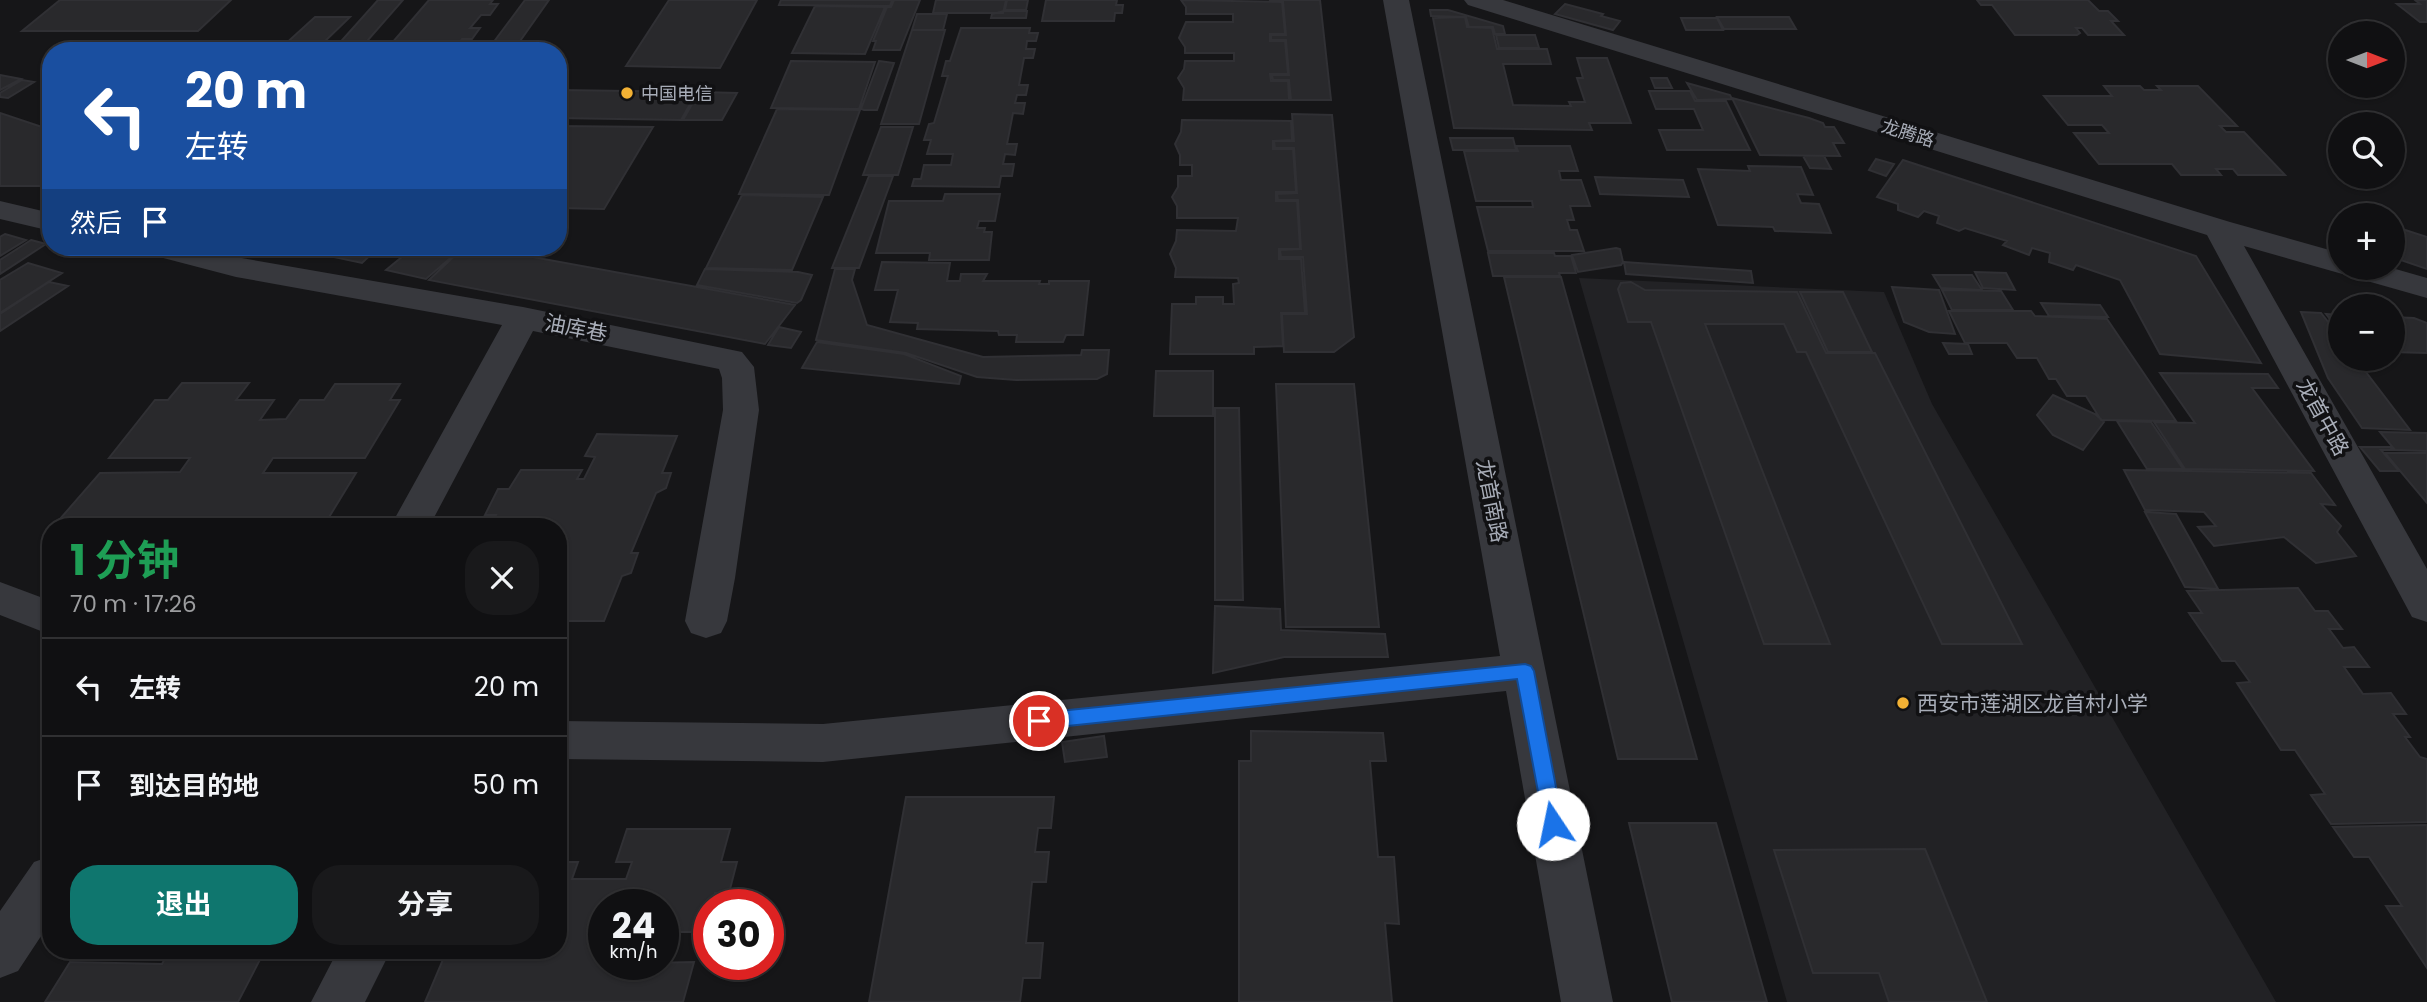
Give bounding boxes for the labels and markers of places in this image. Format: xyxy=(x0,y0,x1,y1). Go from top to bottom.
place label: 中国电信 xyxy=(641,81,713,106)
marker: 中国电信 xyxy=(619,85,635,101)
place label: 西安市莲湖区龙首村小学 xyxy=(1917,689,2148,718)
pin xyxy=(1009,691,1069,751)
marker: 西安市莲湖区龙首村小学 xyxy=(1895,695,1911,711)

